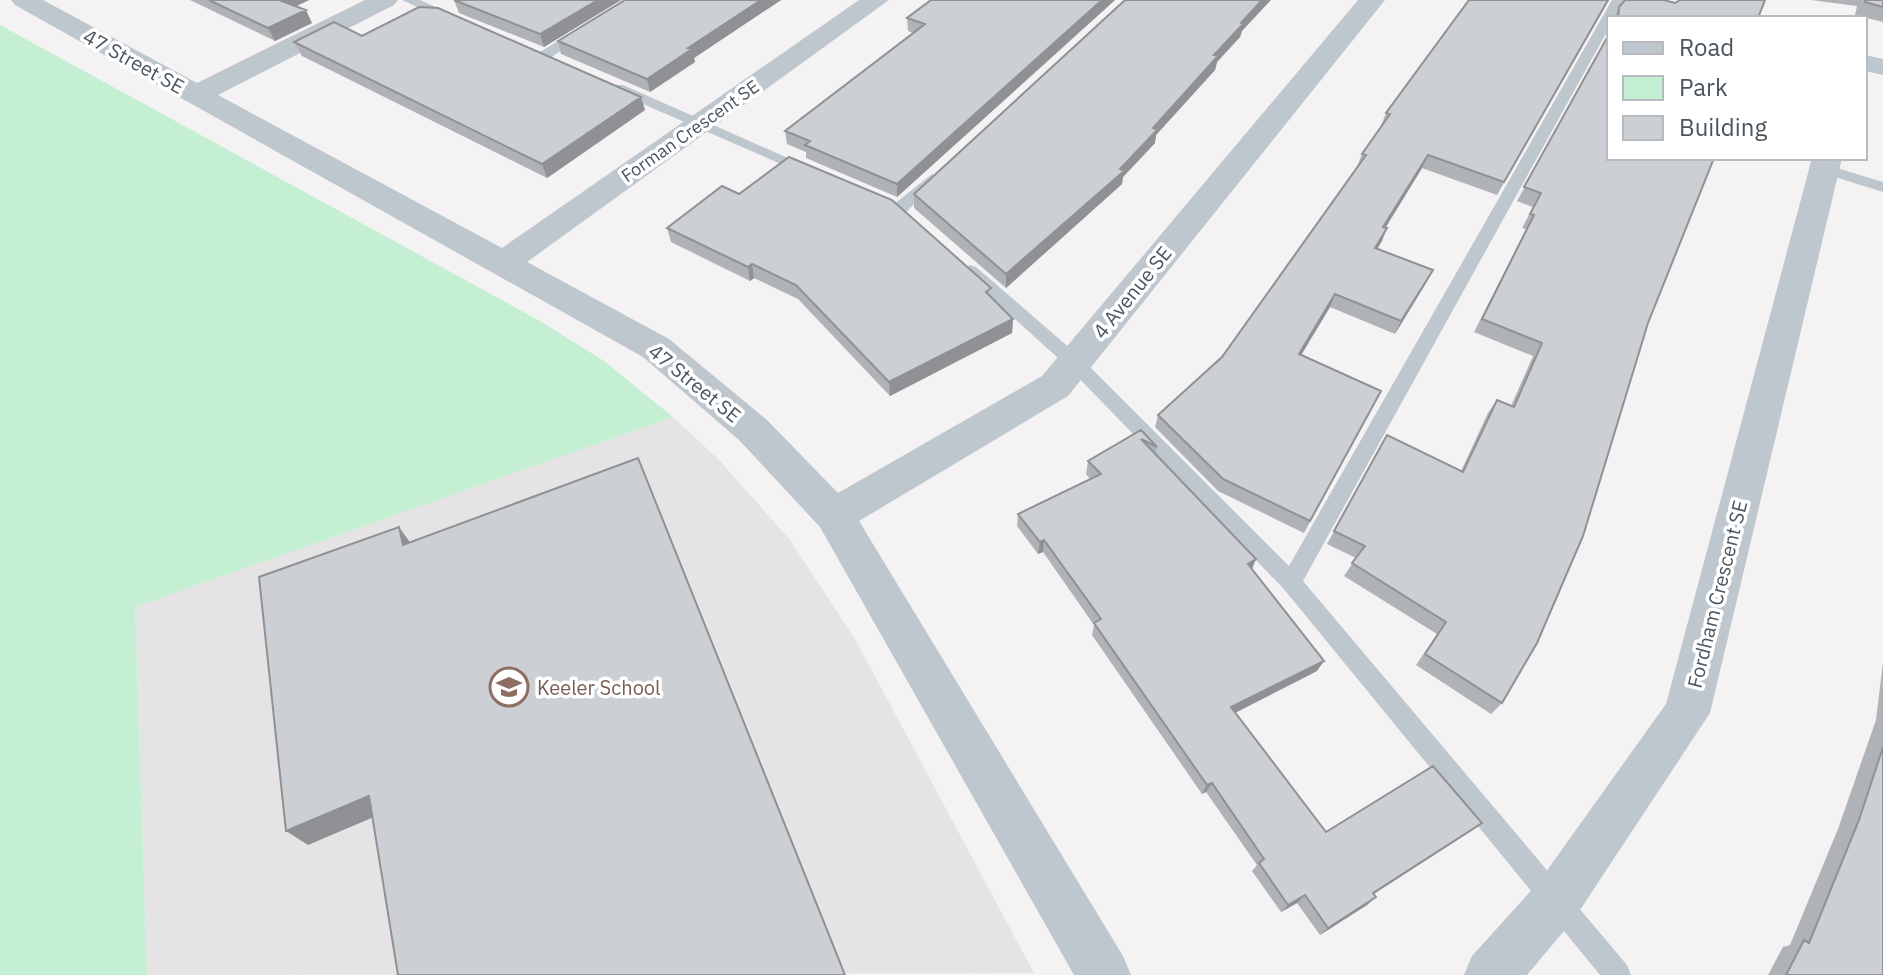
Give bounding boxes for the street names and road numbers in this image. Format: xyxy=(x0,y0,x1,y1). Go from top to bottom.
street label: 47 Street SE xyxy=(79,22,189,100)
street label: Forman Crescent SE xyxy=(617,75,763,187)
street label: 4 Avenue SE xyxy=(1086,240,1178,344)
street label: 47 Street SE xyxy=(643,337,747,429)
street label: Fordham Crescent SE xyxy=(1681,497,1753,691)

